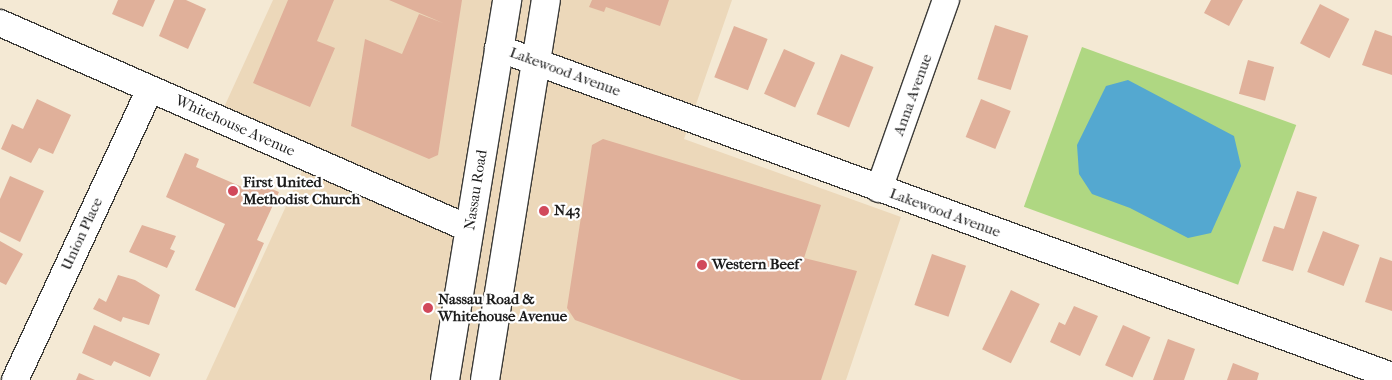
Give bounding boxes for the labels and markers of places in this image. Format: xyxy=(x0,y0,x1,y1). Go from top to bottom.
place label: First United Methodist Church xyxy=(243,173,360,208)
marker: First United Methodist Church xyxy=(227,185,239,197)
place label: N43 xyxy=(554,202,580,220)
marker: N43 xyxy=(538,205,550,217)
place label: Western Beef xyxy=(712,256,799,274)
marker: Western Beef xyxy=(696,259,708,271)
place label: Nassau Road & Whitehouse Avenue xyxy=(438,290,567,325)
marker: Nassau Road & Whitehouse Avenue xyxy=(422,302,434,314)

